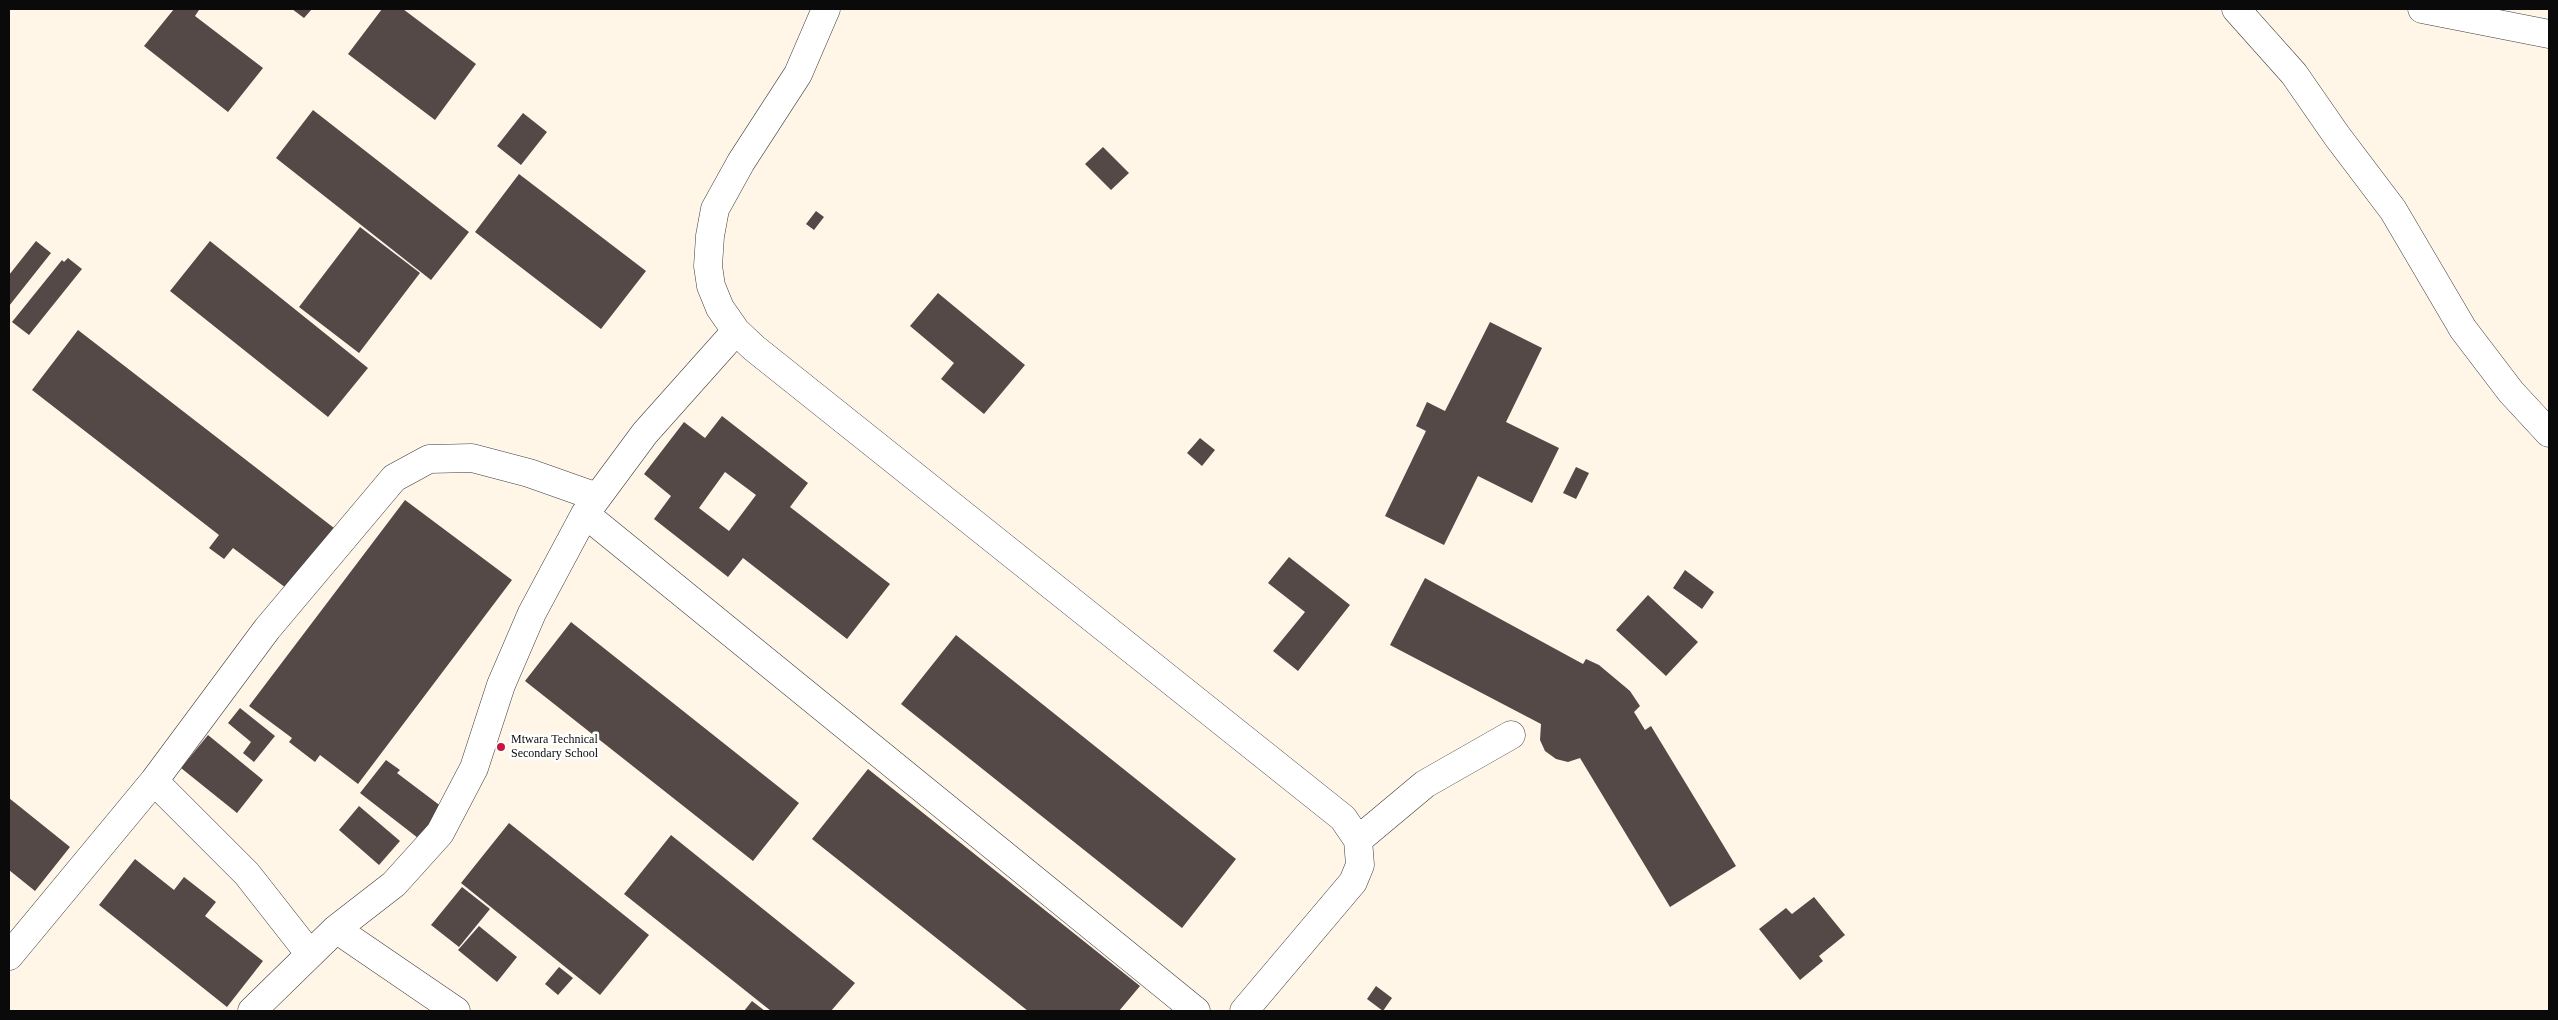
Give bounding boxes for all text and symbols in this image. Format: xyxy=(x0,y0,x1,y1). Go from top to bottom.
place label: Mtwara Technical Secondary School xyxy=(511,733,598,761)
marker: Mtwara Technical Secondary School xyxy=(495,741,507,753)

